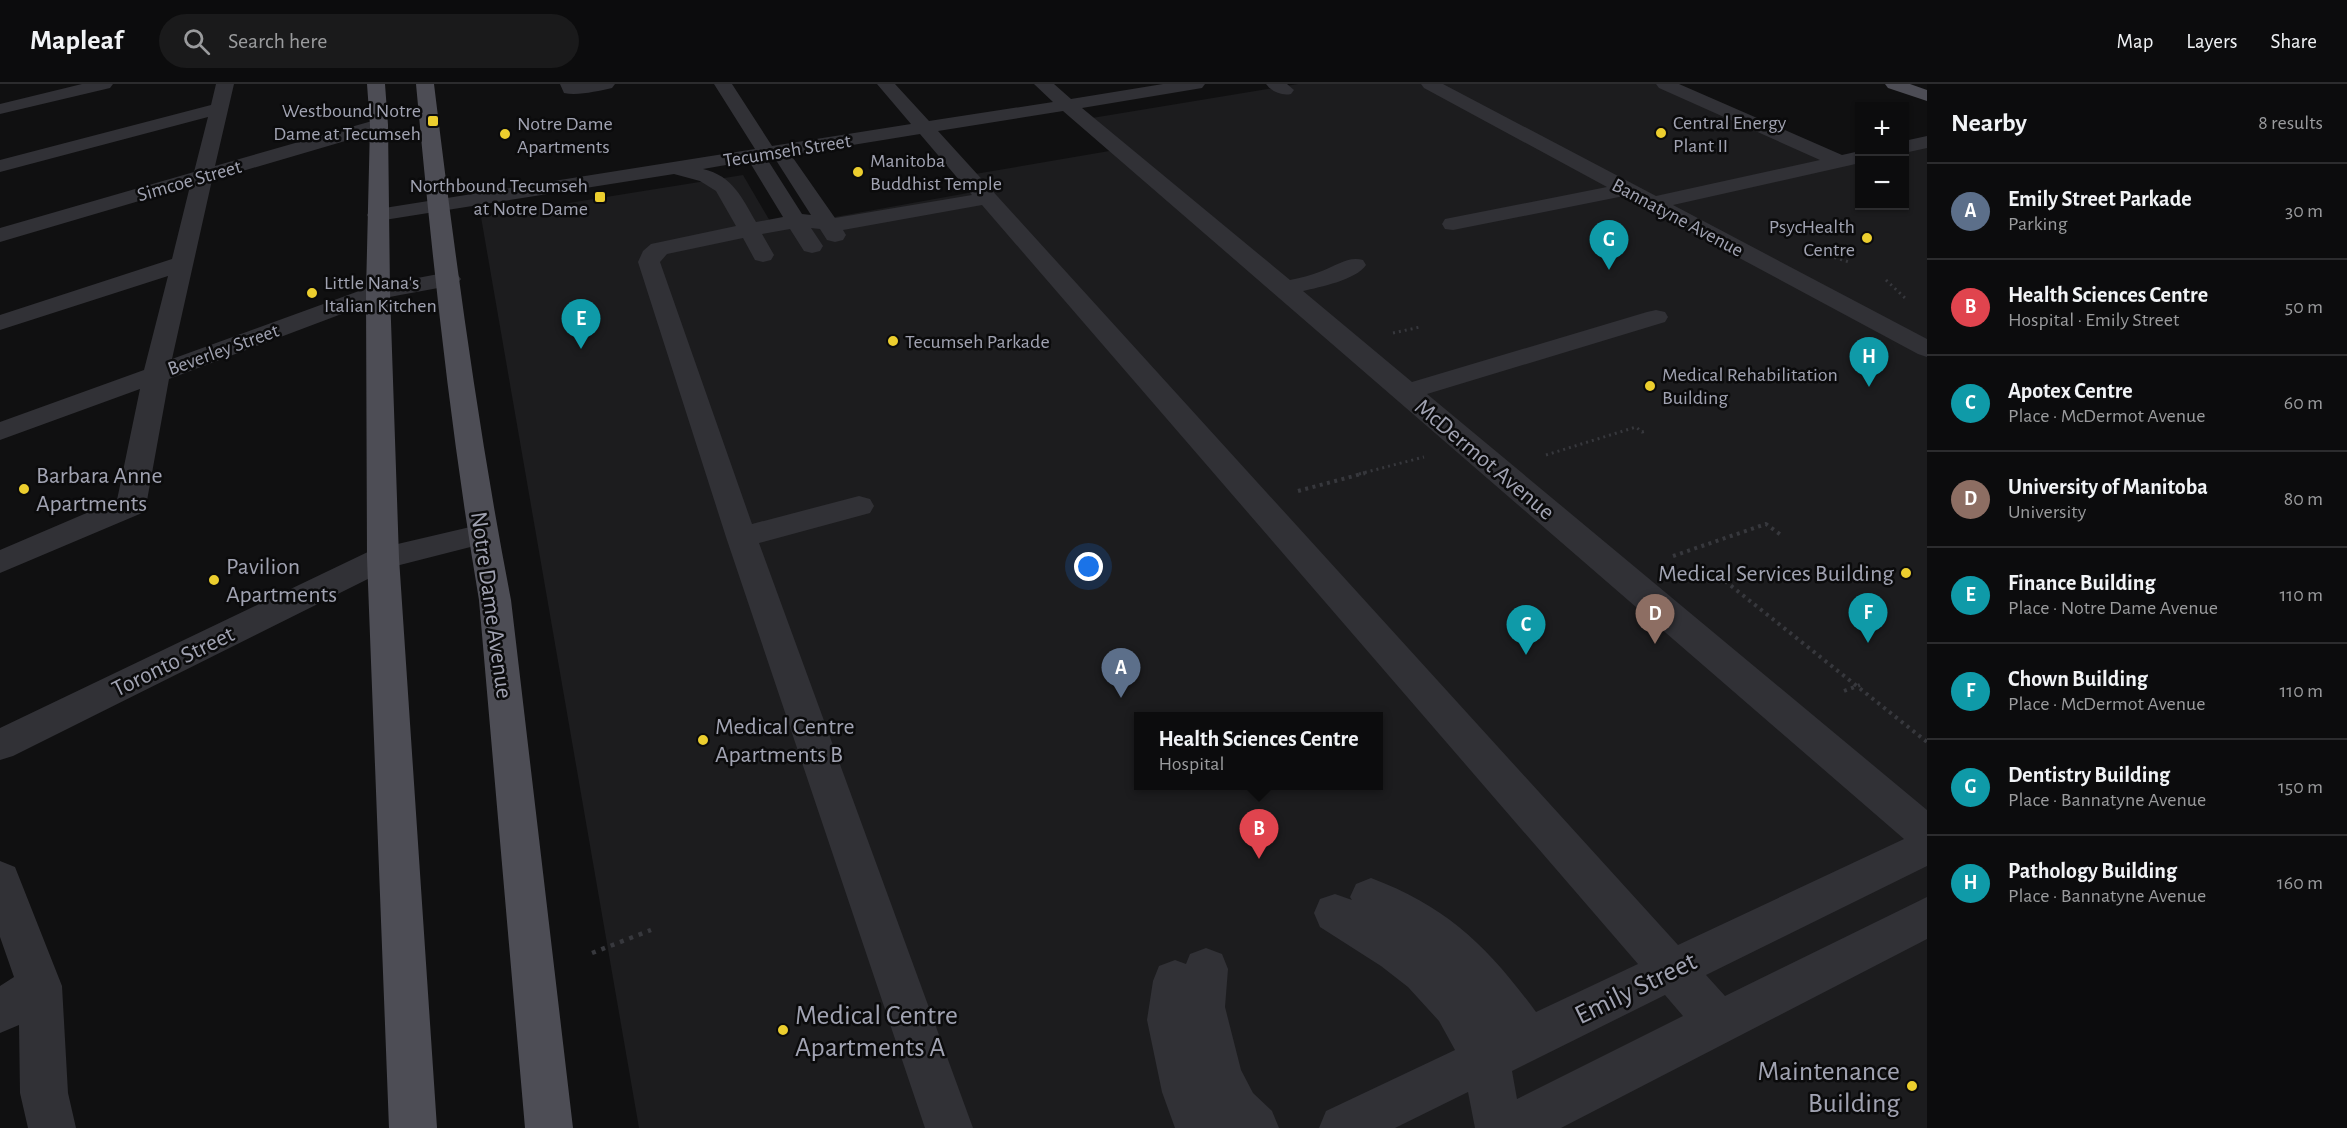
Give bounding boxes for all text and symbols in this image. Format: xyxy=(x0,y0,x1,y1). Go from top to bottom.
search box xyxy=(159,14,579,68)
icon: search xyxy=(180,25,213,58)
text: Mapleaf xyxy=(30,27,123,55)
text: Search here xyxy=(228,30,327,52)
text: Map xyxy=(2117,31,2153,52)
text: Layers xyxy=(2186,31,2237,52)
text: Share xyxy=(2270,31,2317,52)
place label: Westbound Notre Dame at Tecumseh xyxy=(273,101,421,144)
map controls xyxy=(1855,102,1909,210)
button: + xyxy=(1855,102,1909,156)
text: Nearby xyxy=(1951,110,2027,136)
place label: Central Energy Plant II xyxy=(1673,113,1787,156)
text: 8 results xyxy=(2258,113,2323,133)
marker: Westbound Notre Dame at Tecumseh xyxy=(426,114,440,128)
place label: Notre Dame Apartments xyxy=(517,114,613,157)
marker: Central Energy Plant II xyxy=(1654,126,1668,140)
marker: Notre Dame Apartments xyxy=(498,127,512,141)
street label: Tecumseh Street xyxy=(722,131,853,171)
place label: Manitoba Buddhist Temple xyxy=(870,151,1002,194)
street label: Simcoe Street xyxy=(135,156,244,205)
button: − xyxy=(1855,156,1909,210)
marker: Manitoba Buddhist Temple xyxy=(851,165,865,179)
street label: Bannatyne Avenue xyxy=(1609,175,1746,261)
place label: Northbound Tecumseh at Notre Dame xyxy=(409,176,588,219)
text: Emily Street Parkade xyxy=(2008,188,2192,210)
marker: Northbound Tecumseh at Notre Dame xyxy=(593,190,607,204)
text: A xyxy=(1965,201,1977,221)
text: 30 m xyxy=(2285,201,2323,221)
text: Parking xyxy=(2008,214,2067,234)
place label: PsycHealth Centre xyxy=(1769,217,1855,260)
pin: G xyxy=(1590,220,1628,270)
marker: PsycHealth Centre xyxy=(1860,231,1874,245)
place label: Little Nana's Italian Kitchen xyxy=(324,273,437,316)
text: Health Sciences Centre xyxy=(2008,284,2208,306)
marker: Little Nana's Italian Kitchen xyxy=(305,286,319,300)
text: B xyxy=(1965,297,1976,317)
text: 50 m xyxy=(2285,297,2323,317)
pin: E xyxy=(562,300,600,349)
text: Hospital · Emily Street xyxy=(2008,310,2179,330)
street label: Beverley Street xyxy=(165,320,282,379)
place label: Tecumseh Parkade xyxy=(905,332,1050,352)
marker: Tecumseh Parkade xyxy=(886,334,900,348)
pin: H xyxy=(1850,338,1888,387)
place label: Medical Rehabilitation Building xyxy=(1662,365,1838,408)
marker: Medical Rehabilitation Building xyxy=(1643,379,1657,393)
text: Apotex Centre xyxy=(2008,380,2133,402)
text: C xyxy=(1965,393,1976,413)
text: 60 m xyxy=(2284,393,2323,413)
street label: McDermot Avenue xyxy=(1410,395,1559,525)
text: Place · McDermot Avenue xyxy=(2008,406,2206,426)
place label: Barbara Anne Apartments xyxy=(36,464,162,516)
text: University of Manitoba xyxy=(2008,476,2208,498)
marker: Barbara Anne Apartments xyxy=(17,482,31,496)
text: D xyxy=(1964,489,1977,509)
text: 80 m xyxy=(2284,489,2323,509)
text: University xyxy=(2008,502,2086,522)
street label: Notre Dame Avenue xyxy=(466,510,516,700)
your location xyxy=(1074,552,1103,581)
place label: Pavilion Apartments xyxy=(226,555,337,607)
place label: Medical Services Building xyxy=(1658,562,1894,586)
marker: Medical Services Building xyxy=(1899,566,1913,580)
text: Finance Building xyxy=(2008,572,2155,594)
marker: Pavilion Apartments xyxy=(207,573,221,587)
text: E xyxy=(1965,585,1976,605)
text: 110 m xyxy=(2279,585,2323,605)
pin: D xyxy=(1636,594,1674,644)
pin: F xyxy=(1848,594,1888,643)
text: Place · Notre Dame Avenue xyxy=(2008,598,2218,618)
pin: C xyxy=(1506,606,1546,655)
street label: Toronto Street xyxy=(108,622,239,702)
pin: A xyxy=(1102,648,1140,698)
text: Chown Building xyxy=(2008,668,2148,690)
text: F xyxy=(1966,681,1975,701)
text: 110 m xyxy=(2279,681,2323,701)
text: Place · McDermot Avenue xyxy=(2008,694,2206,714)
popup xyxy=(1134,712,1383,790)
place label: Medical Centre Apartments B xyxy=(715,715,855,767)
text: Health Sciences Centre xyxy=(1158,728,1359,750)
marker: Medical Centre Apartments B xyxy=(696,733,710,747)
text: Hospital xyxy=(1158,754,1225,774)
text: Dentistry Building xyxy=(2008,764,2170,786)
text: G xyxy=(1965,777,1976,797)
text: 150 m xyxy=(2278,777,2323,797)
text: Place · Bannatyne Avenue xyxy=(2008,790,2206,810)
pin: B xyxy=(1240,810,1278,859)
text: Pathology Building xyxy=(2008,860,2177,882)
text: H xyxy=(1964,873,1977,893)
text: 160 m xyxy=(2277,873,2323,893)
text: Place · Bannatyne Avenue xyxy=(2008,886,2206,906)
street label: Emily Street xyxy=(1571,947,1701,1030)
place label: Medical Centre Apartments A xyxy=(795,1002,958,1062)
marker: Medical Centre Apartments A xyxy=(776,1023,790,1037)
place label: Maintenance Building xyxy=(1757,1058,1900,1118)
marker: Maintenance Building xyxy=(1905,1079,1919,1093)

